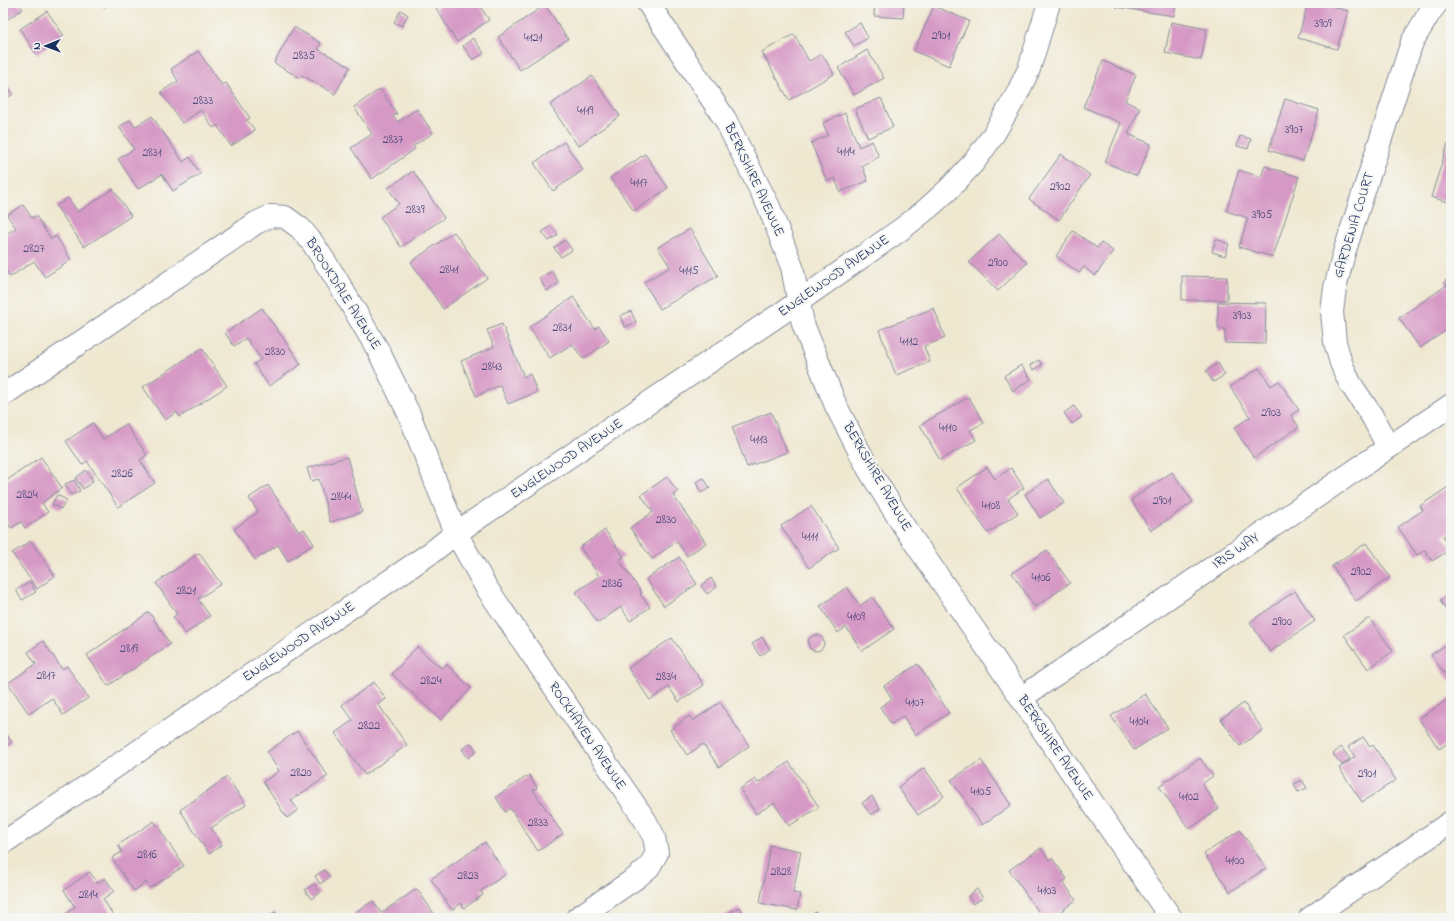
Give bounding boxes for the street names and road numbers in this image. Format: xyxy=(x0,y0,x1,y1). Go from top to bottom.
street label: BERKSHIRE AVENUE xyxy=(718,119,790,240)
street label: GARDENIA COURT xyxy=(1328,169,1380,281)
street label: ENGLEWOOD AVENUE xyxy=(774,230,894,322)
street label: BROOKDALE AVENUE xyxy=(299,233,386,354)
street label: ENGLEWOOD AVENUE xyxy=(506,413,628,505)
street label: BERKSHIRE AVENUE xyxy=(837,418,917,536)
street label: IRIS WAY xyxy=(1208,527,1264,574)
street label: ENGLEWOOD AVENUE xyxy=(238,596,360,688)
street label: ROCKHAVEN AVENUE xyxy=(543,678,631,794)
street label: BERKSHIRE AVENUE xyxy=(1011,690,1098,805)

